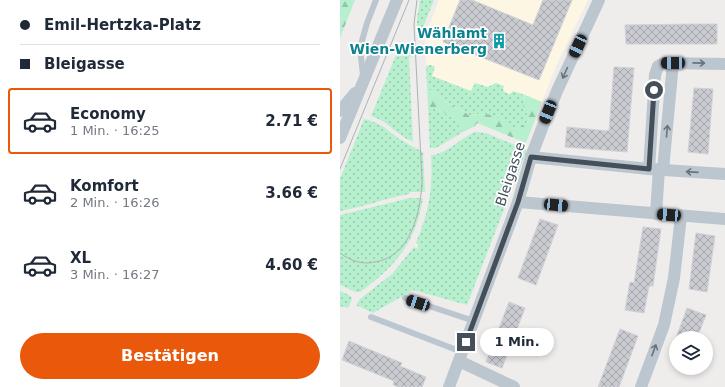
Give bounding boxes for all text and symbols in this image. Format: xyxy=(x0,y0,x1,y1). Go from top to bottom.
text: Emil-Hertzka-Platz xyxy=(44,16,201,34)
place label: Wählamt Wien-Wienerberg xyxy=(350,25,487,57)
building icon: Wählamt Wien-Wienerberg xyxy=(490,32,508,50)
car xyxy=(567,33,589,59)
text: Bleigasse xyxy=(44,55,125,73)
car xyxy=(661,57,685,69)
one-way arrow xyxy=(692,60,705,67)
one-way arrow xyxy=(561,67,568,79)
route start xyxy=(645,81,663,99)
car xyxy=(538,99,558,125)
icon: car xyxy=(22,103,58,139)
text: Economy xyxy=(70,105,146,123)
text: 2.71 € xyxy=(265,112,318,130)
text: 1 Min. · 16:25 xyxy=(70,123,159,138)
one-way arrow xyxy=(663,125,670,138)
street label: Bleigasse xyxy=(492,140,528,208)
one-way arrow xyxy=(686,168,699,175)
icon: car xyxy=(22,175,58,211)
text: Komfort xyxy=(70,177,139,195)
text: 3.66 € xyxy=(265,184,318,202)
text: 2 Min. · 16:26 xyxy=(70,195,159,210)
car xyxy=(544,198,568,212)
car xyxy=(657,208,681,222)
icon: car xyxy=(22,247,58,283)
text: XL xyxy=(70,249,91,267)
text: 4.60 € xyxy=(265,256,318,274)
text: 3 Min. · 16:27 xyxy=(70,267,159,282)
car xyxy=(405,294,431,312)
callout: 1 Min. xyxy=(480,328,554,356)
map controls xyxy=(669,331,713,375)
button: layers xyxy=(669,331,713,375)
button: Bestätigen xyxy=(20,333,320,379)
route end xyxy=(457,333,475,351)
text: 1 Min. xyxy=(494,334,540,349)
one-way arrow xyxy=(651,345,659,357)

